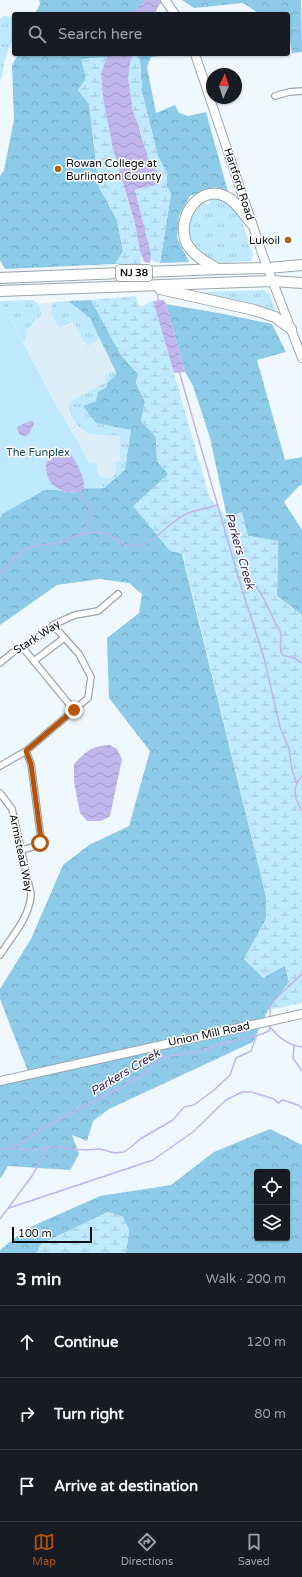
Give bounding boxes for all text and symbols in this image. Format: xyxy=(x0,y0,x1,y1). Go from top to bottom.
search box xyxy=(12,12,290,56)
icon: search xyxy=(26,23,48,45)
text: Search here xyxy=(58,25,142,43)
north arrow xyxy=(206,68,242,104)
street label: Hartford Road xyxy=(221,146,257,222)
place label: Rowan College at Burlington County xyxy=(66,157,162,183)
marker: Rowan College at Burlington County xyxy=(53,164,63,174)
place label: Lukoil xyxy=(249,234,280,247)
marker: Lukoil xyxy=(283,235,293,245)
road number: NJ 38 xyxy=(116,265,152,281)
park label: The Funplex xyxy=(6,446,70,459)
water label: Parkers Creek xyxy=(222,511,258,592)
street label: Stark Way xyxy=(11,617,63,657)
route end xyxy=(65,701,83,719)
street label: Armistead Way xyxy=(6,813,36,893)
route start xyxy=(31,834,49,852)
street label: Union Mill Road xyxy=(167,1019,251,1049)
water label: Parkers Creek xyxy=(88,1045,164,1098)
map controls xyxy=(254,1169,290,1241)
button: locate xyxy=(254,1169,290,1205)
button: layers xyxy=(254,1205,290,1241)
scale bar xyxy=(12,1225,92,1244)
text: 100 m xyxy=(18,1227,52,1240)
text: 3 min xyxy=(16,1269,61,1290)
text: Walk · 200 m xyxy=(206,1271,286,1287)
icon: ahead xyxy=(16,1331,38,1353)
text: Continue xyxy=(54,1333,118,1351)
text: 120 m xyxy=(246,1334,286,1350)
icon: right xyxy=(16,1403,38,1425)
text: Turn right xyxy=(54,1405,124,1423)
text: 80 m xyxy=(254,1406,286,1422)
icon: arrive xyxy=(16,1475,38,1497)
text: Arrive at destination xyxy=(54,1477,198,1495)
tab: Map xyxy=(32,1531,56,1568)
tab: Directions xyxy=(121,1531,173,1568)
tab: Saved xyxy=(238,1531,270,1568)

